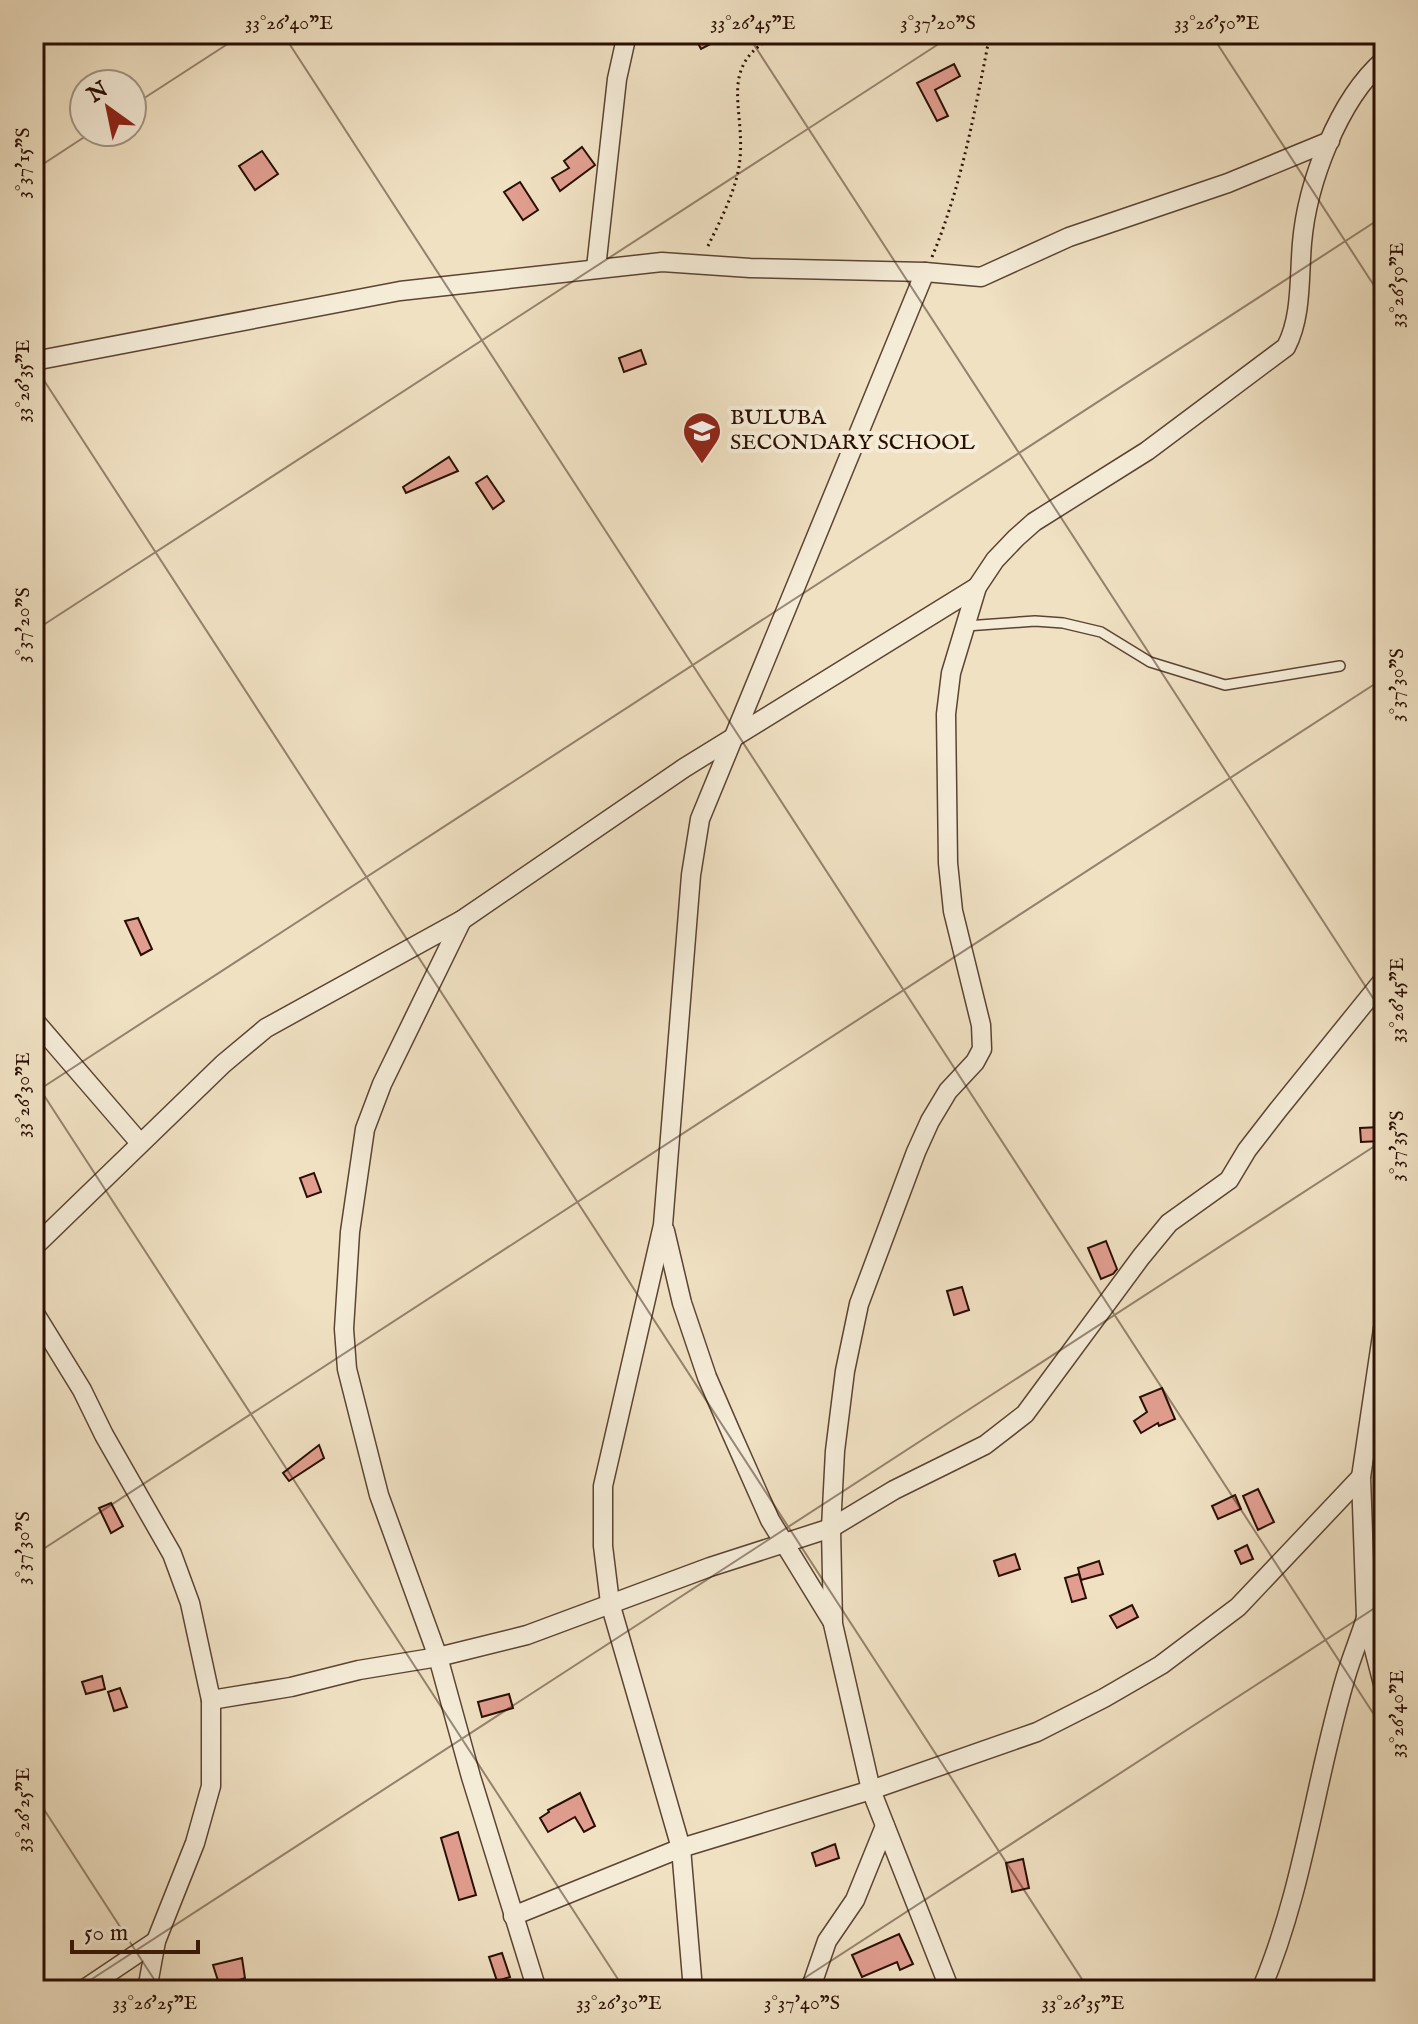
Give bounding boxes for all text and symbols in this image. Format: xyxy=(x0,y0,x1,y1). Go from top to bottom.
text: 33°26'40"E xyxy=(245,11,333,36)
text: 33°26'45"E xyxy=(710,11,796,36)
text: 3°37'20"S xyxy=(900,11,976,36)
text: 33°26'50"E xyxy=(1174,11,1260,36)
north arrow xyxy=(68,68,148,148)
text: N xyxy=(82,76,114,110)
text: 3°37'15"S xyxy=(11,127,36,199)
text: 33°26'50"E xyxy=(1385,242,1410,328)
text: 33°26'35"E xyxy=(11,339,36,423)
place label: BULUBA SECONDARY SCHOOL xyxy=(730,404,975,457)
school or university icon: BULUBA SECONDARY SCHOOL xyxy=(681,410,723,465)
text: 3°37'20"S xyxy=(11,587,36,663)
text: 3°37'30"S xyxy=(1385,648,1410,722)
text: 33°26'45"E xyxy=(1385,957,1410,1043)
text: 33°26'30"E xyxy=(11,1052,36,1138)
text: 3°37'35"S xyxy=(1385,1110,1410,1182)
text: 3°37'30"S xyxy=(11,1511,36,1585)
text: 33°26'40"E xyxy=(1385,1670,1410,1758)
text: 33°26'25"E xyxy=(11,1767,36,1852)
scale bar xyxy=(72,1904,198,1954)
text: 50 m xyxy=(84,1918,128,1949)
text: 33°26'25"E xyxy=(113,1991,198,2016)
text: 33°26'30"E xyxy=(576,1991,662,2016)
text: 3°37'40"S xyxy=(764,1991,840,2016)
text: 33°26'35"E xyxy=(1041,1991,1125,2016)

